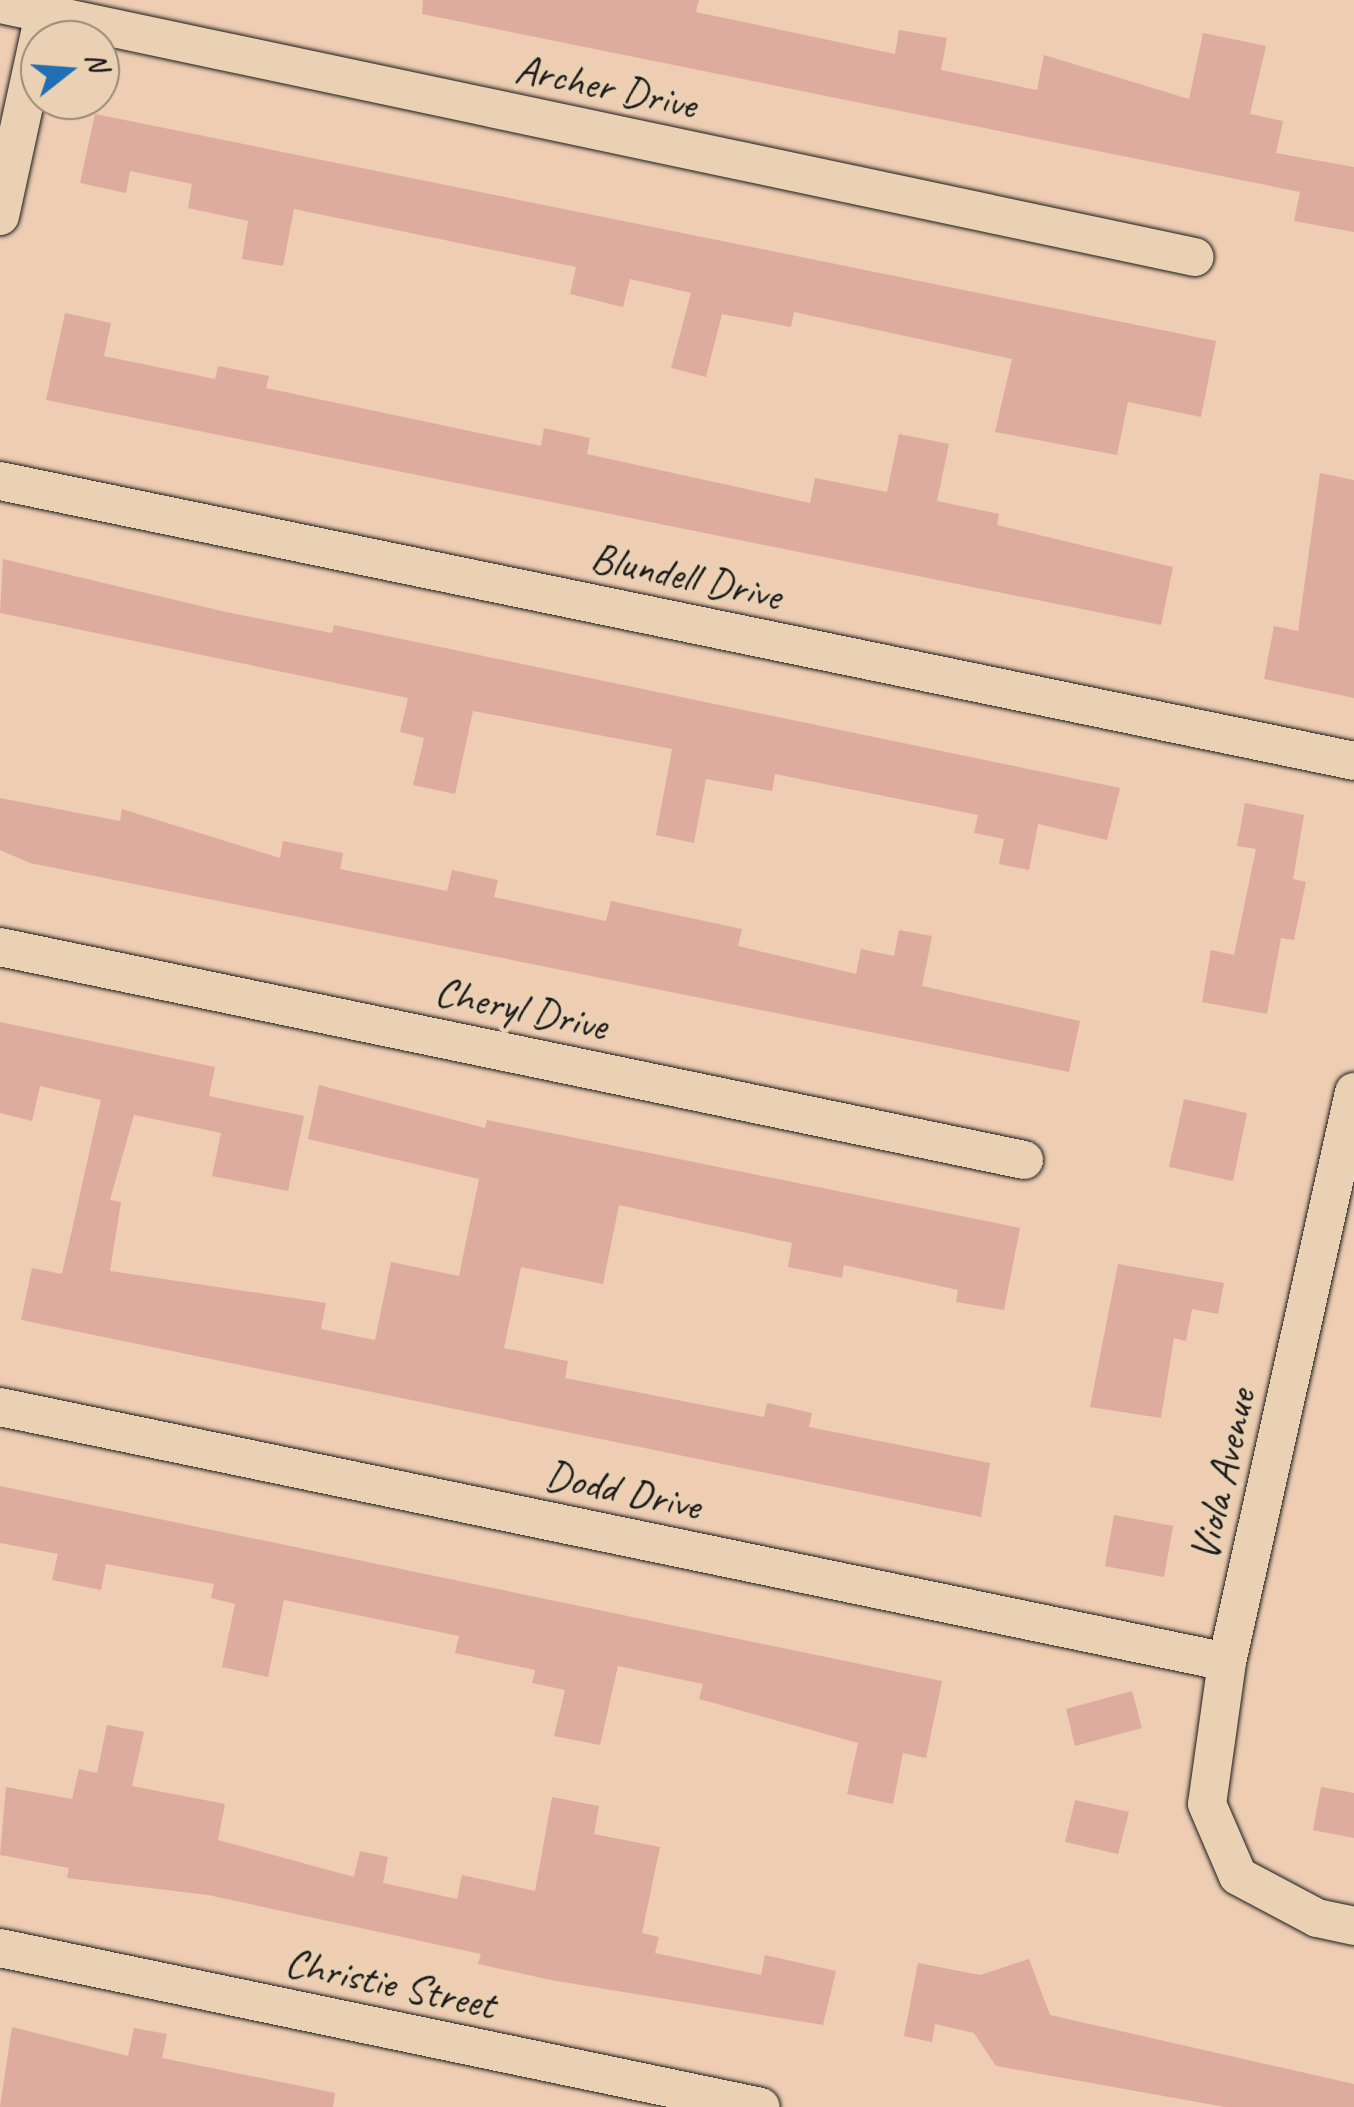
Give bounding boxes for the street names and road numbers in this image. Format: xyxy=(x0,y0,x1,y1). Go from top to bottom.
street label: Archer Drive xyxy=(511,43,701,131)
street label: Blundell Drive xyxy=(586,532,786,622)
street label: Cheryl Drive xyxy=(430,966,612,1052)
street label: Viola Avenue xyxy=(1179,1384,1267,1566)
street label: Dodd Drive xyxy=(540,1450,706,1532)
street label: Christie Street xyxy=(280,1937,500,2031)

